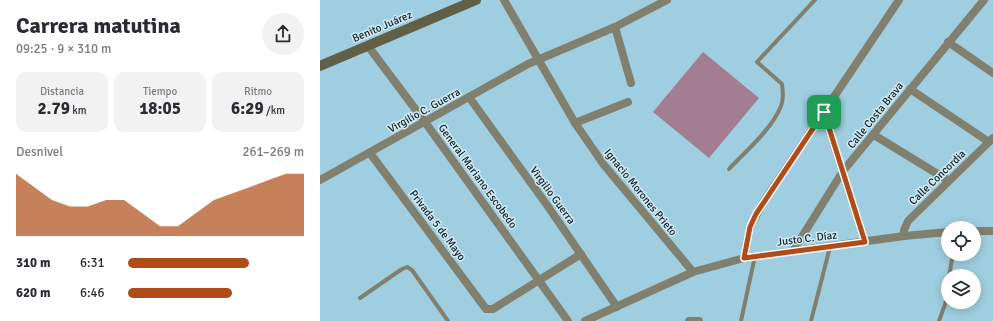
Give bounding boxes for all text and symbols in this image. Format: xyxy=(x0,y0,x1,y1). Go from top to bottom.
street label: Benito Juárez xyxy=(350,8,414,45)
text: Carrera matutina xyxy=(16,12,181,39)
button: share xyxy=(262,13,304,55)
text: 09:25 · 9 × 310 m xyxy=(16,41,111,57)
street label: Calle Costa Brava xyxy=(845,79,906,151)
text: Distancia xyxy=(40,85,84,98)
text: Tiempo xyxy=(143,85,177,98)
text: Ritmo xyxy=(244,85,272,98)
street label: Virgilio C. Guerra xyxy=(386,85,463,136)
pin xyxy=(807,95,841,129)
text: 2.79 xyxy=(37,98,70,119)
text: 18:05 xyxy=(139,98,181,119)
text: 6:29 xyxy=(231,98,264,119)
icon: arrive xyxy=(813,101,835,123)
text: km xyxy=(70,104,87,117)
text: /km xyxy=(264,104,285,117)
street label: General Mariano Escobedo xyxy=(435,122,520,231)
text: Desnivel xyxy=(16,144,63,160)
text: 261–269 m xyxy=(242,144,304,160)
street label: Ignacio Morones Prieto xyxy=(602,146,680,239)
street label: Calle Concordia xyxy=(906,147,969,208)
street label: Virgilio Guerra xyxy=(527,164,578,227)
street label: Privada 5 de Mayo xyxy=(407,188,468,263)
map controls xyxy=(941,221,981,309)
button: locate xyxy=(941,221,981,261)
street label: Justo C. Díaz xyxy=(776,228,838,249)
text: 310 m xyxy=(16,255,50,271)
text: 6:31 xyxy=(80,255,105,271)
button: layers xyxy=(941,269,981,309)
text: 620 m xyxy=(16,285,50,301)
text: 6:46 xyxy=(80,285,105,301)

